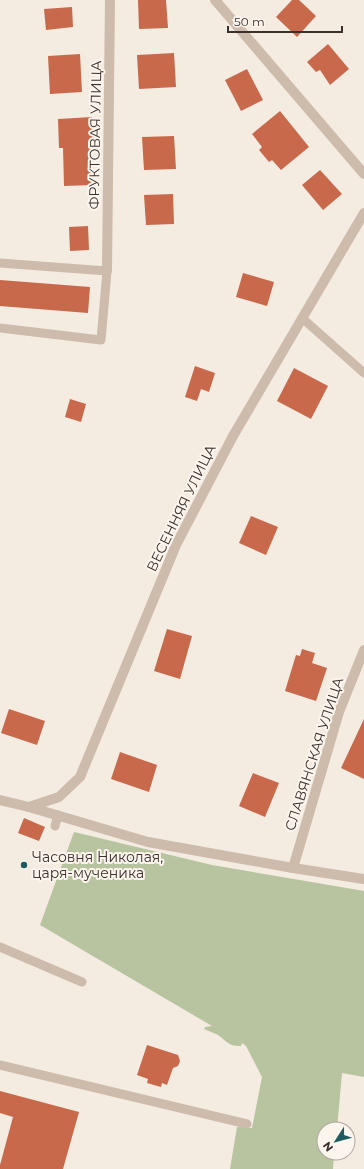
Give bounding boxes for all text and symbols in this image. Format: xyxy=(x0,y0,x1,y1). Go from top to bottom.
scale bar xyxy=(228,8,342,34)
text: 50 m xyxy=(234,14,265,29)
street label: ФРУКТОВАЯ УЛИЦА xyxy=(85,60,105,210)
street label: ВЕСЕННЯЯ УЛИЦА xyxy=(142,441,220,575)
street label: СЛАВЯНСКАЯ УЛИЦА xyxy=(281,674,348,833)
place label: Часовня Николая, царя-мученика xyxy=(32,848,163,882)
marker: Часовня Николая, царя-мученика xyxy=(19,860,29,870)
north arrow xyxy=(316,1121,356,1161)
text: N xyxy=(320,1139,336,1155)

